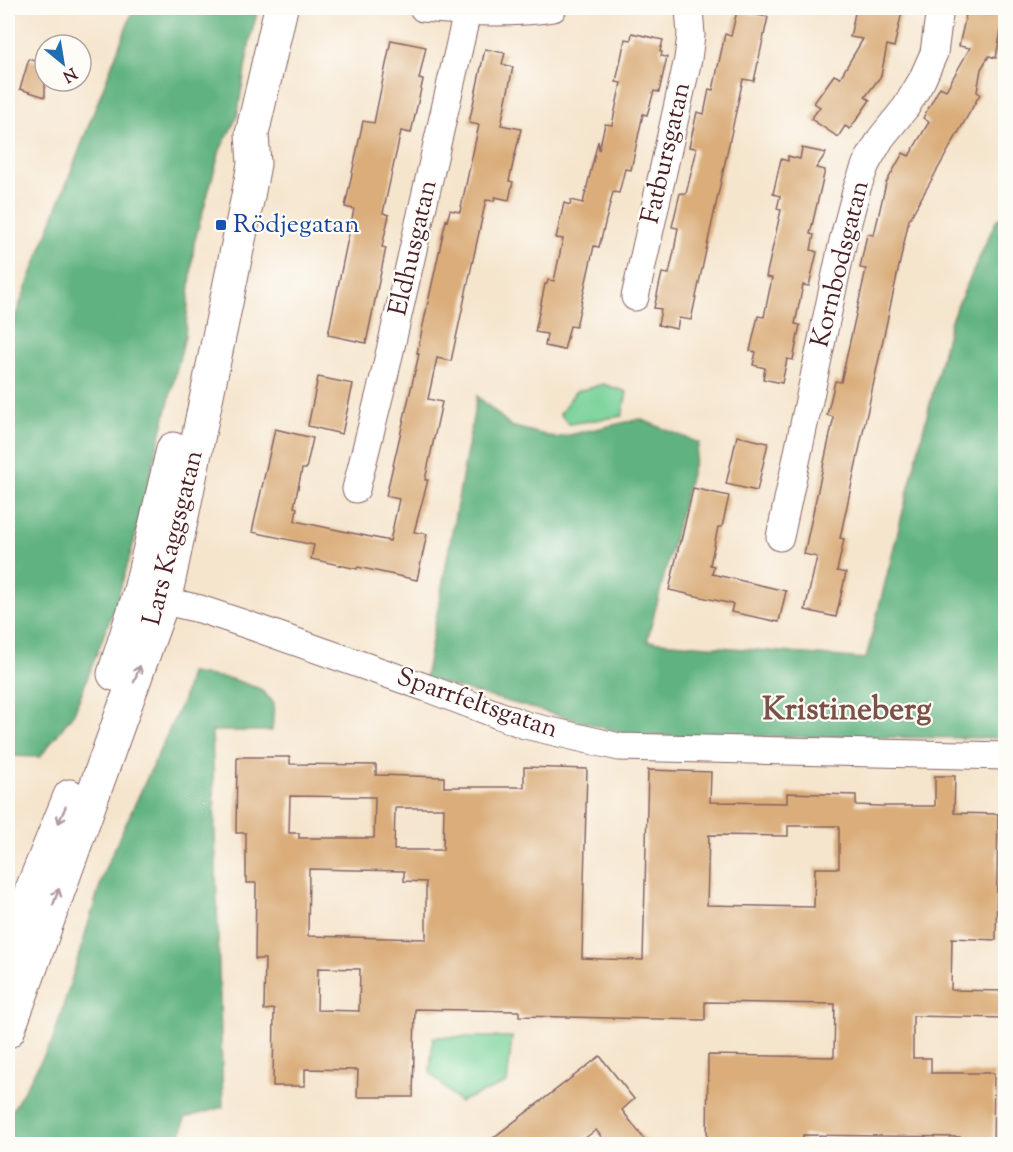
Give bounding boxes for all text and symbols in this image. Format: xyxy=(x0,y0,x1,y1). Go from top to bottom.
north arrow xyxy=(33,33,93,93)
text: N xyxy=(58,61,81,87)
street label: Fatbursgatan xyxy=(633,79,701,227)
street label: Eldhusgatan xyxy=(380,176,448,320)
street label: Kornbodsgatan xyxy=(802,177,880,351)
place label: Rödjegatan xyxy=(233,207,360,244)
marker: Rödjegatan xyxy=(214,218,228,232)
street label: Lars Kaggsgatan xyxy=(134,447,214,629)
street label: Sparrfeltsgatan xyxy=(391,659,563,749)
one-way arrow xyxy=(132,665,143,684)
district label: Kristineberg xyxy=(762,688,932,734)
one-way arrow xyxy=(56,805,67,824)
one-way arrow xyxy=(51,888,62,907)

